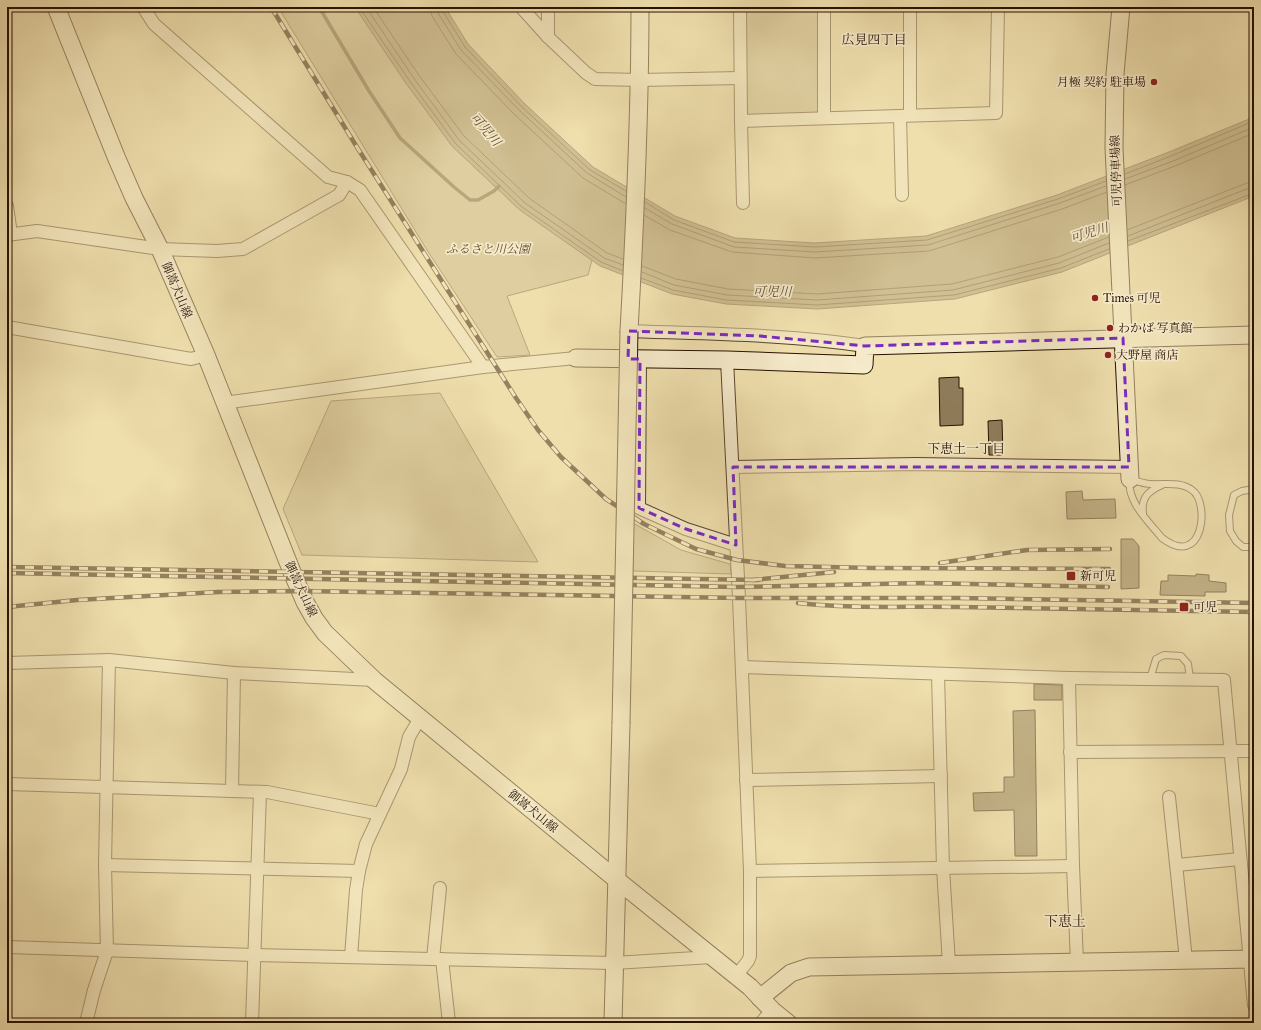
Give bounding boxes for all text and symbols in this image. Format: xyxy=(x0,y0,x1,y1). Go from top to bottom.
district label: 広見四丁目 xyxy=(841,32,907,48)
place label: 月極 契約 駐車場 xyxy=(1057,75,1146,89)
marker: 月極 契約 駐車場 xyxy=(1149,77,1159,87)
water label: 可児川 xyxy=(466,110,505,151)
street label: 可児停車場線 xyxy=(1108,135,1124,207)
water label: 可児川 xyxy=(1068,219,1112,246)
park label: ふるさと川公園 xyxy=(446,242,532,256)
street label: 御嵩犬山線 xyxy=(159,260,195,320)
water label: 可児川 xyxy=(752,284,794,300)
place label: Times 可児 xyxy=(1103,291,1161,305)
marker: Times 可児 xyxy=(1090,293,1100,303)
place label: わかば 写真館 xyxy=(1118,321,1193,335)
marker: わかば 写真館 xyxy=(1105,323,1115,333)
place label: 大野屋 商店 xyxy=(1116,348,1179,362)
marker: 大野屋 商店 xyxy=(1103,350,1113,360)
district label: 下恵土一丁目 xyxy=(927,441,1005,457)
street label: 御嵩犬山線 xyxy=(282,559,320,619)
place label: 新可児 xyxy=(1080,569,1116,583)
marker: 新可児 xyxy=(1065,570,1077,582)
place label: 可児 xyxy=(1193,600,1217,614)
marker: 可児 xyxy=(1178,601,1190,613)
street label: 御嵩犬山線 xyxy=(505,787,561,835)
district label: 下恵土 xyxy=(1044,913,1086,930)

